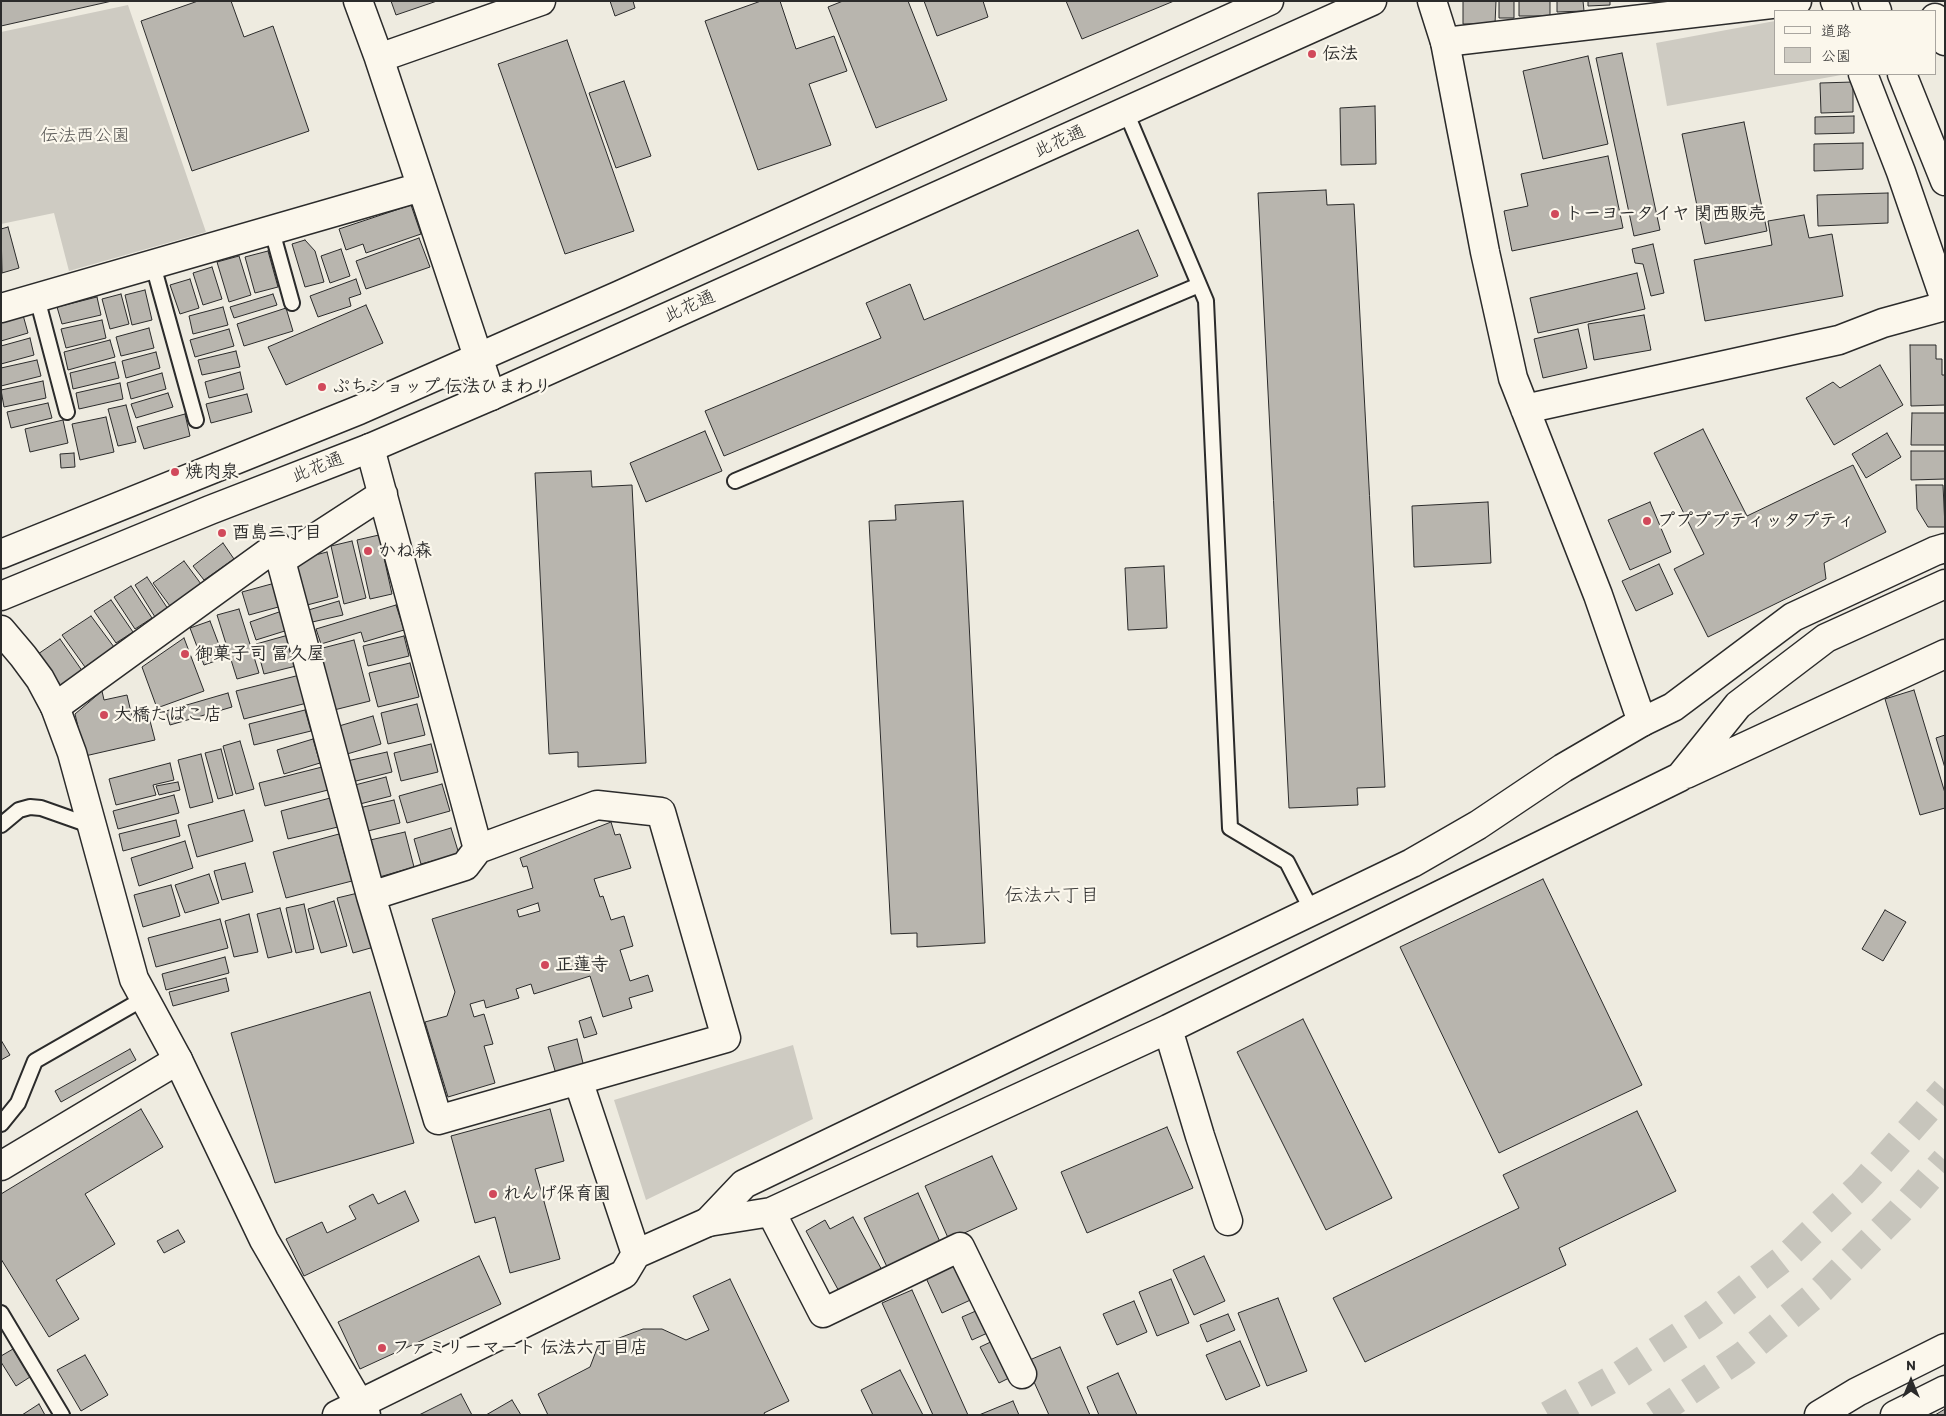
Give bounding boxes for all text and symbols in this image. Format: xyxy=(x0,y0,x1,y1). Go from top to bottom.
legend xyxy=(1774,10,1936,75)
text: 道路 xyxy=(1821,22,1851,40)
place label: 伝法 xyxy=(1322,43,1358,65)
text: 公園 xyxy=(1821,47,1851,65)
marker: 伝法 xyxy=(1306,48,1318,60)
street label: 此花通 xyxy=(1031,121,1089,163)
park label: 伝法西公園 xyxy=(40,125,130,147)
place label: トーヨータイヤ 関西販売 xyxy=(1565,203,1766,225)
marker: トーヨータイヤ 関西販売 xyxy=(1549,208,1561,220)
street label: 此花通 xyxy=(661,286,719,328)
place label: ぷちショップ 伝法ひまわり xyxy=(332,376,552,398)
marker: ぷちショップ 伝法ひまわり xyxy=(316,381,328,393)
street label: 此花通 xyxy=(289,448,347,488)
place label: 焼肉泉 xyxy=(185,461,239,483)
marker: 焼肉泉 xyxy=(169,466,181,478)
place label: ププププティッタプティ xyxy=(1657,510,1855,532)
marker: ププププティッタプティ xyxy=(1641,515,1653,527)
place label: 酉島二丁目 xyxy=(232,522,322,544)
marker: 酉島二丁目 xyxy=(216,527,228,539)
place label: かね森 xyxy=(378,540,432,562)
marker: かね森 xyxy=(362,545,374,557)
place label: 御菓子司 冨久屋 xyxy=(195,643,325,665)
marker: 御菓子司 冨久屋 xyxy=(179,648,191,660)
place label: 大橋たばこ店 xyxy=(114,704,222,726)
marker: 大橋たばこ店 xyxy=(98,709,110,721)
district label: 伝法六丁目 xyxy=(1005,885,1099,907)
place label: 正蓮寺 xyxy=(555,954,609,976)
marker: 正蓮寺 xyxy=(539,959,551,971)
place label: れんげ保育園 xyxy=(503,1183,611,1205)
marker: れんげ保育園 xyxy=(487,1188,499,1200)
place label: ファミリーマート 伝法六丁目店 xyxy=(392,1337,648,1359)
marker: ファミリーマート 伝法六丁目店 xyxy=(376,1342,388,1354)
north arrow xyxy=(1886,1356,1936,1406)
text: N xyxy=(1906,1357,1916,1374)

